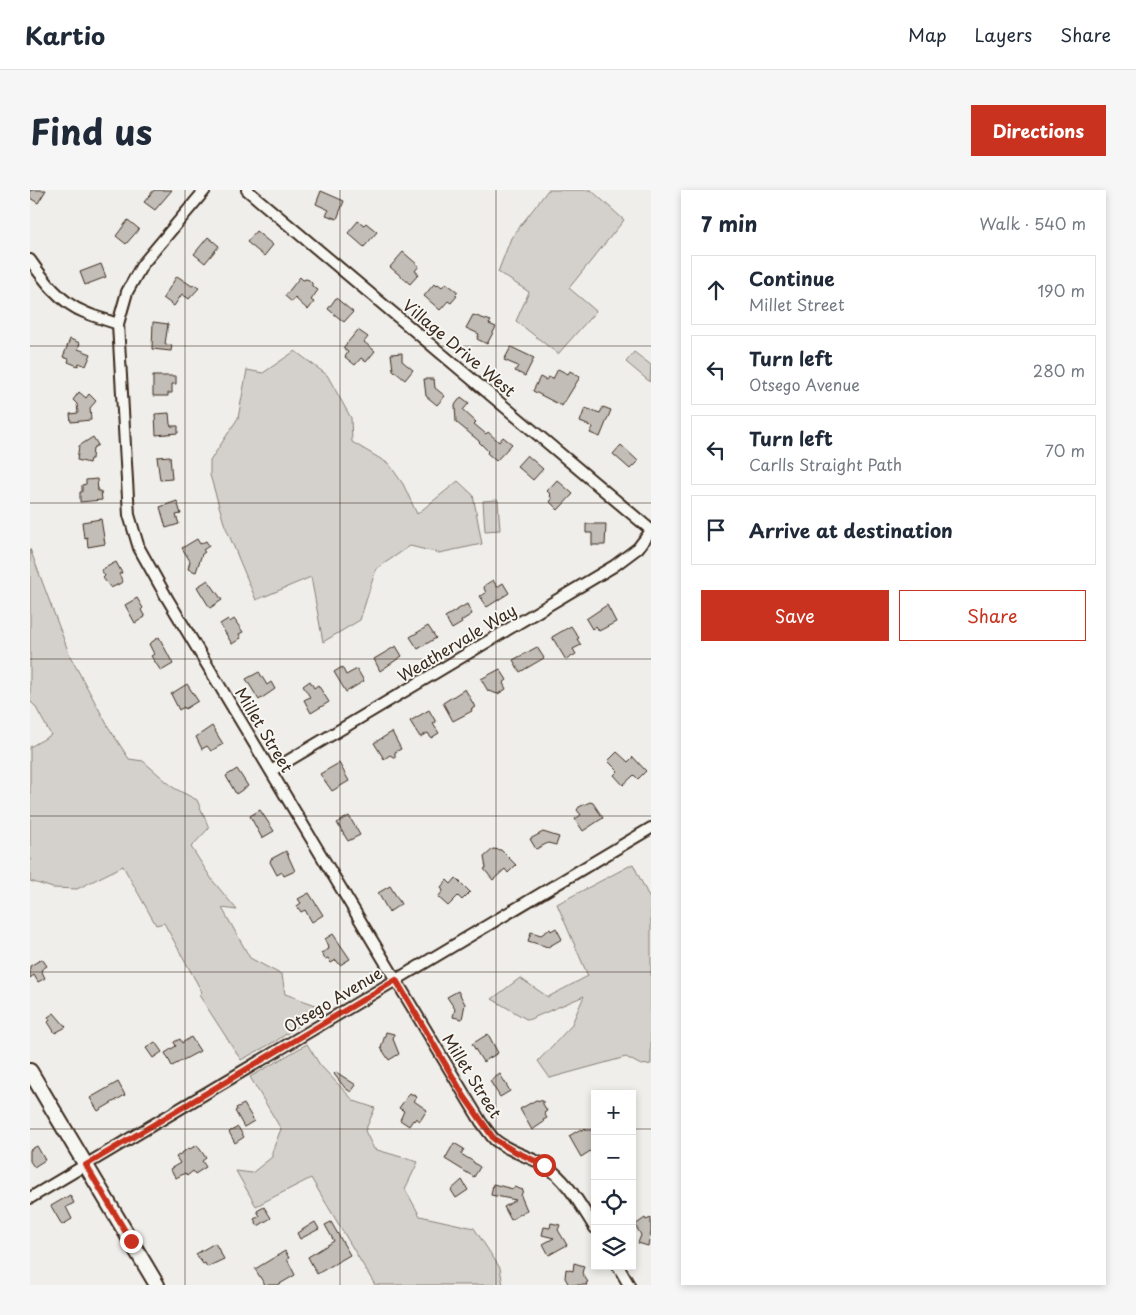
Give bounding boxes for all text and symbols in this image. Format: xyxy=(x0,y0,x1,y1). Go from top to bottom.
text: Kartio xyxy=(25,17,105,53)
text: Map xyxy=(908,21,947,48)
text: Layers xyxy=(975,21,1032,48)
text: Share xyxy=(1060,21,1111,48)
text: Find us xyxy=(30,104,152,157)
button: Directions xyxy=(971,105,1106,156)
text: 7 min xyxy=(701,207,757,239)
text: Walk · 540 m xyxy=(980,211,1086,235)
text: Continue xyxy=(749,264,835,292)
icon: ahead xyxy=(702,276,730,304)
text: 190 m xyxy=(1037,278,1085,302)
text: Millet Street xyxy=(749,292,845,316)
street label: Village Drive West xyxy=(398,293,521,402)
text: Turn left xyxy=(749,344,833,372)
icon: left xyxy=(702,356,730,384)
text: 280 m xyxy=(1033,358,1085,382)
text: Otsego Avenue xyxy=(749,372,860,396)
text: Turn left xyxy=(749,424,833,452)
icon: left xyxy=(702,436,730,464)
text: 70 m xyxy=(1045,438,1085,462)
text: Carlls Straight Path xyxy=(749,452,902,476)
icon: arrive xyxy=(702,516,730,544)
text: Arrive at destination xyxy=(749,516,953,544)
button: Save xyxy=(701,590,889,641)
button: Share xyxy=(899,590,1086,641)
street label: Weathervale Way xyxy=(393,597,520,687)
street label: Millet Street xyxy=(230,682,300,777)
street label: Otsego Avenue xyxy=(279,960,386,1038)
street label: Millet Street xyxy=(437,1029,509,1123)
map controls xyxy=(591,1090,636,1270)
button: + xyxy=(591,1090,636,1135)
button: − xyxy=(591,1135,636,1180)
route start xyxy=(533,1154,556,1177)
button: locate xyxy=(591,1180,636,1225)
button: layers xyxy=(591,1225,636,1270)
route end xyxy=(120,1230,143,1253)

